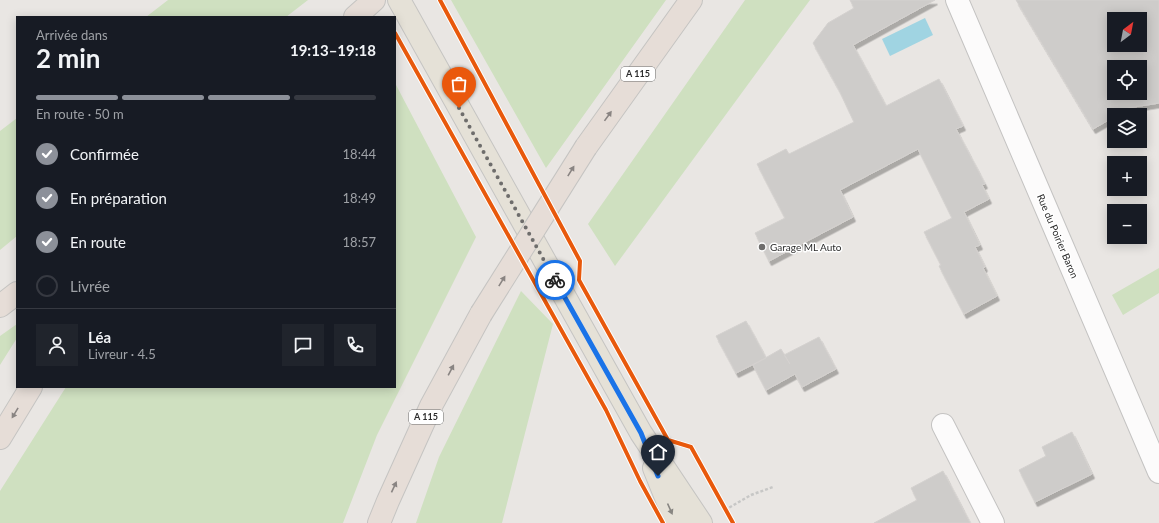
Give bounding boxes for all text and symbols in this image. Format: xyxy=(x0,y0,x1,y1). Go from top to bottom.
north arrow xyxy=(1107,12,1147,52)
map controls xyxy=(1107,12,1147,244)
text: Arrivée dans xyxy=(36,27,108,43)
text: 19:13–19:18 xyxy=(290,41,376,59)
text: 2 min xyxy=(36,42,100,74)
button: locate xyxy=(1107,60,1147,100)
pin xyxy=(442,67,476,108)
road number: A 115 xyxy=(621,67,655,81)
icon: bag xyxy=(448,73,470,95)
text: En route · 50 m xyxy=(36,106,124,122)
button: layers xyxy=(1107,108,1147,148)
one-way arrow xyxy=(604,110,612,121)
icon: check xyxy=(36,143,58,165)
text: Confirmée xyxy=(70,145,139,163)
text: 18:44 xyxy=(343,146,376,162)
button: + xyxy=(1107,156,1147,196)
one-way arrow xyxy=(567,166,575,176)
icon: check xyxy=(36,187,58,209)
text: En préparation xyxy=(70,189,167,207)
text: 18:49 xyxy=(343,190,376,206)
street label: Rue du Poirier Baron xyxy=(1035,192,1081,280)
button: − xyxy=(1107,204,1147,244)
icon: check xyxy=(36,231,58,253)
text: En route xyxy=(70,233,126,251)
text: 18:57 xyxy=(343,234,376,250)
place label: Garage ML Auto xyxy=(770,241,842,253)
marker: Garage ML Auto xyxy=(757,242,767,252)
courier xyxy=(535,260,575,300)
icon: bike xyxy=(544,269,566,291)
one-way arrow xyxy=(498,276,506,286)
text: Livrée xyxy=(70,277,110,295)
button: person xyxy=(36,324,78,366)
button: chat xyxy=(282,324,324,366)
button: phone xyxy=(334,324,376,366)
text: Léa xyxy=(88,328,111,346)
text: Livreur · 4.5 xyxy=(88,346,156,362)
one-way arrow xyxy=(447,364,454,376)
one-way arrow xyxy=(12,407,19,419)
road number: A 115 xyxy=(409,410,443,424)
pin xyxy=(641,435,675,476)
icon: home xyxy=(647,441,669,463)
one-way arrow xyxy=(391,481,397,493)
one-way arrow xyxy=(668,503,674,515)

